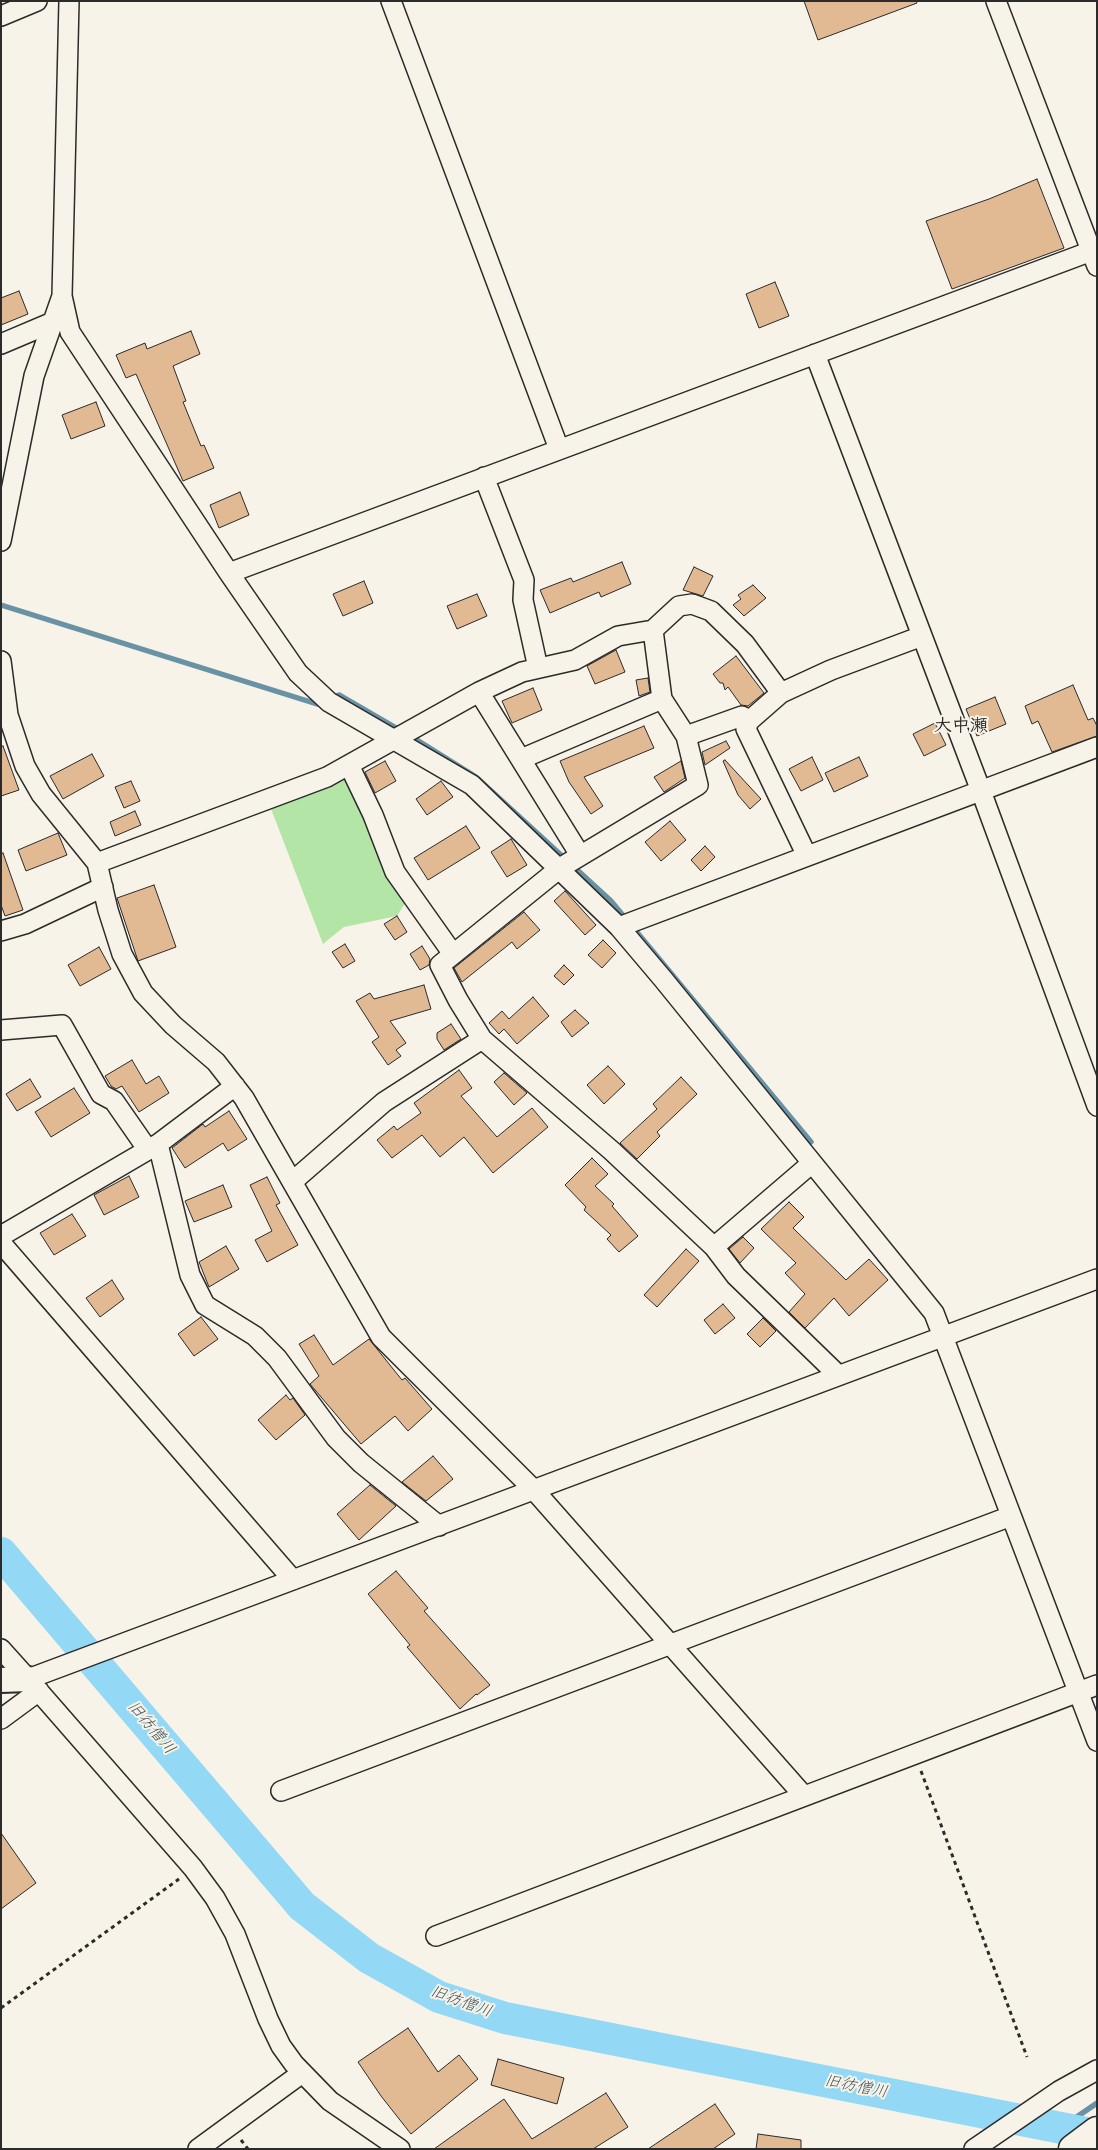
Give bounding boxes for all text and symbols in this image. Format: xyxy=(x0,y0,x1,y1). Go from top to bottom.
district label: 大中瀬 xyxy=(934,715,988,737)
water label: 旧彷僧川 xyxy=(123,1697,179,1759)
water label: 旧彷僧川 xyxy=(428,1982,494,2022)
water label: 旧彷僧川 xyxy=(823,2071,889,2103)

